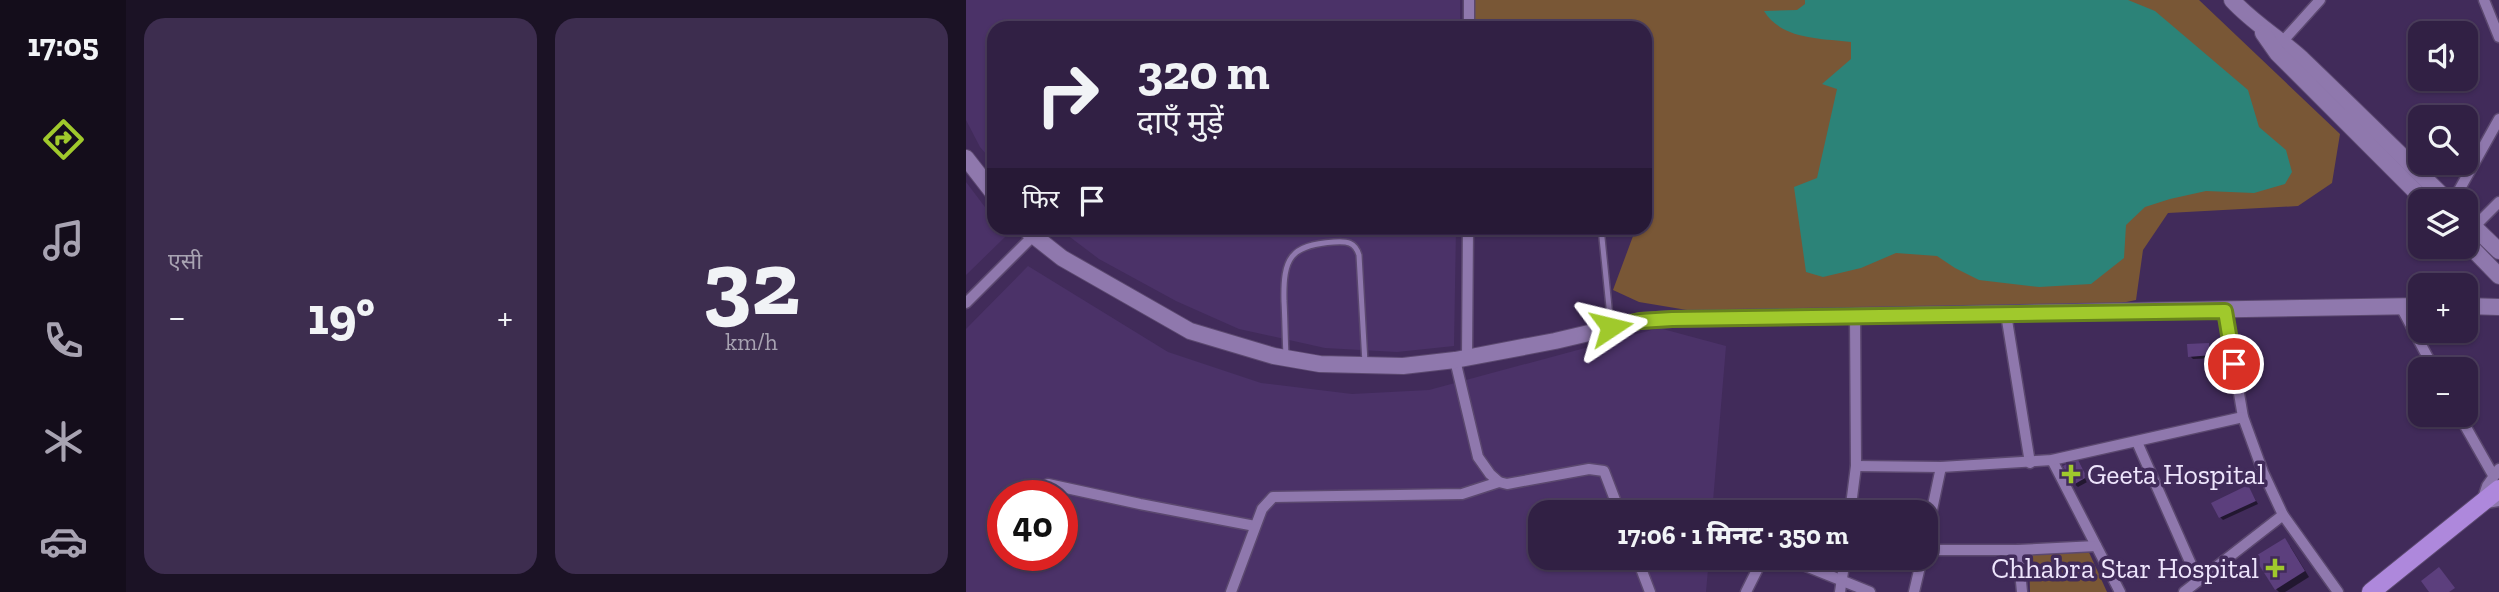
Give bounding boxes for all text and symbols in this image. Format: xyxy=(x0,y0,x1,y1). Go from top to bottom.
map controls xyxy=(2408,21,2478,427)
button: sound xyxy=(2408,21,2478,91)
text: 17:05 xyxy=(27,26,99,64)
text: 320 m xyxy=(1137,43,1270,102)
icon: right xyxy=(1022,49,1113,140)
text: दाएँ मुड़ें xyxy=(1137,103,1224,141)
button: search xyxy=(2408,105,2478,175)
icon: directions xyxy=(39,115,88,164)
icon: arrive xyxy=(1073,182,1111,220)
text: फिर xyxy=(1022,183,1059,215)
button: layers xyxy=(2408,189,2478,259)
icon: music xyxy=(39,216,88,265)
text: 32 xyxy=(703,228,800,337)
text: एसी xyxy=(168,247,202,275)
button: + xyxy=(2408,273,2478,343)
text: 19° xyxy=(308,285,375,347)
position arrow xyxy=(1574,290,1648,364)
text: − xyxy=(168,294,186,340)
text: + xyxy=(497,294,513,340)
icon: phone xyxy=(39,316,88,365)
text: km/h xyxy=(725,328,778,356)
pin xyxy=(2204,334,2264,394)
icon: arrive xyxy=(2215,345,2253,383)
button: − xyxy=(2408,357,2478,427)
icon: climate xyxy=(39,417,88,466)
place label: Geeta Hospital xyxy=(2087,458,2265,491)
marker: Geeta Hospital xyxy=(2061,464,2081,484)
speed limit sign: 40 xyxy=(987,480,1078,571)
icon: car xyxy=(39,517,88,566)
text: 17:06 · 1 मिनट · 350 m xyxy=(1617,519,1849,551)
place label: Chhabra Star Hospital xyxy=(1991,552,2259,585)
marker: Chhabra Star Hospital xyxy=(2265,558,2285,578)

